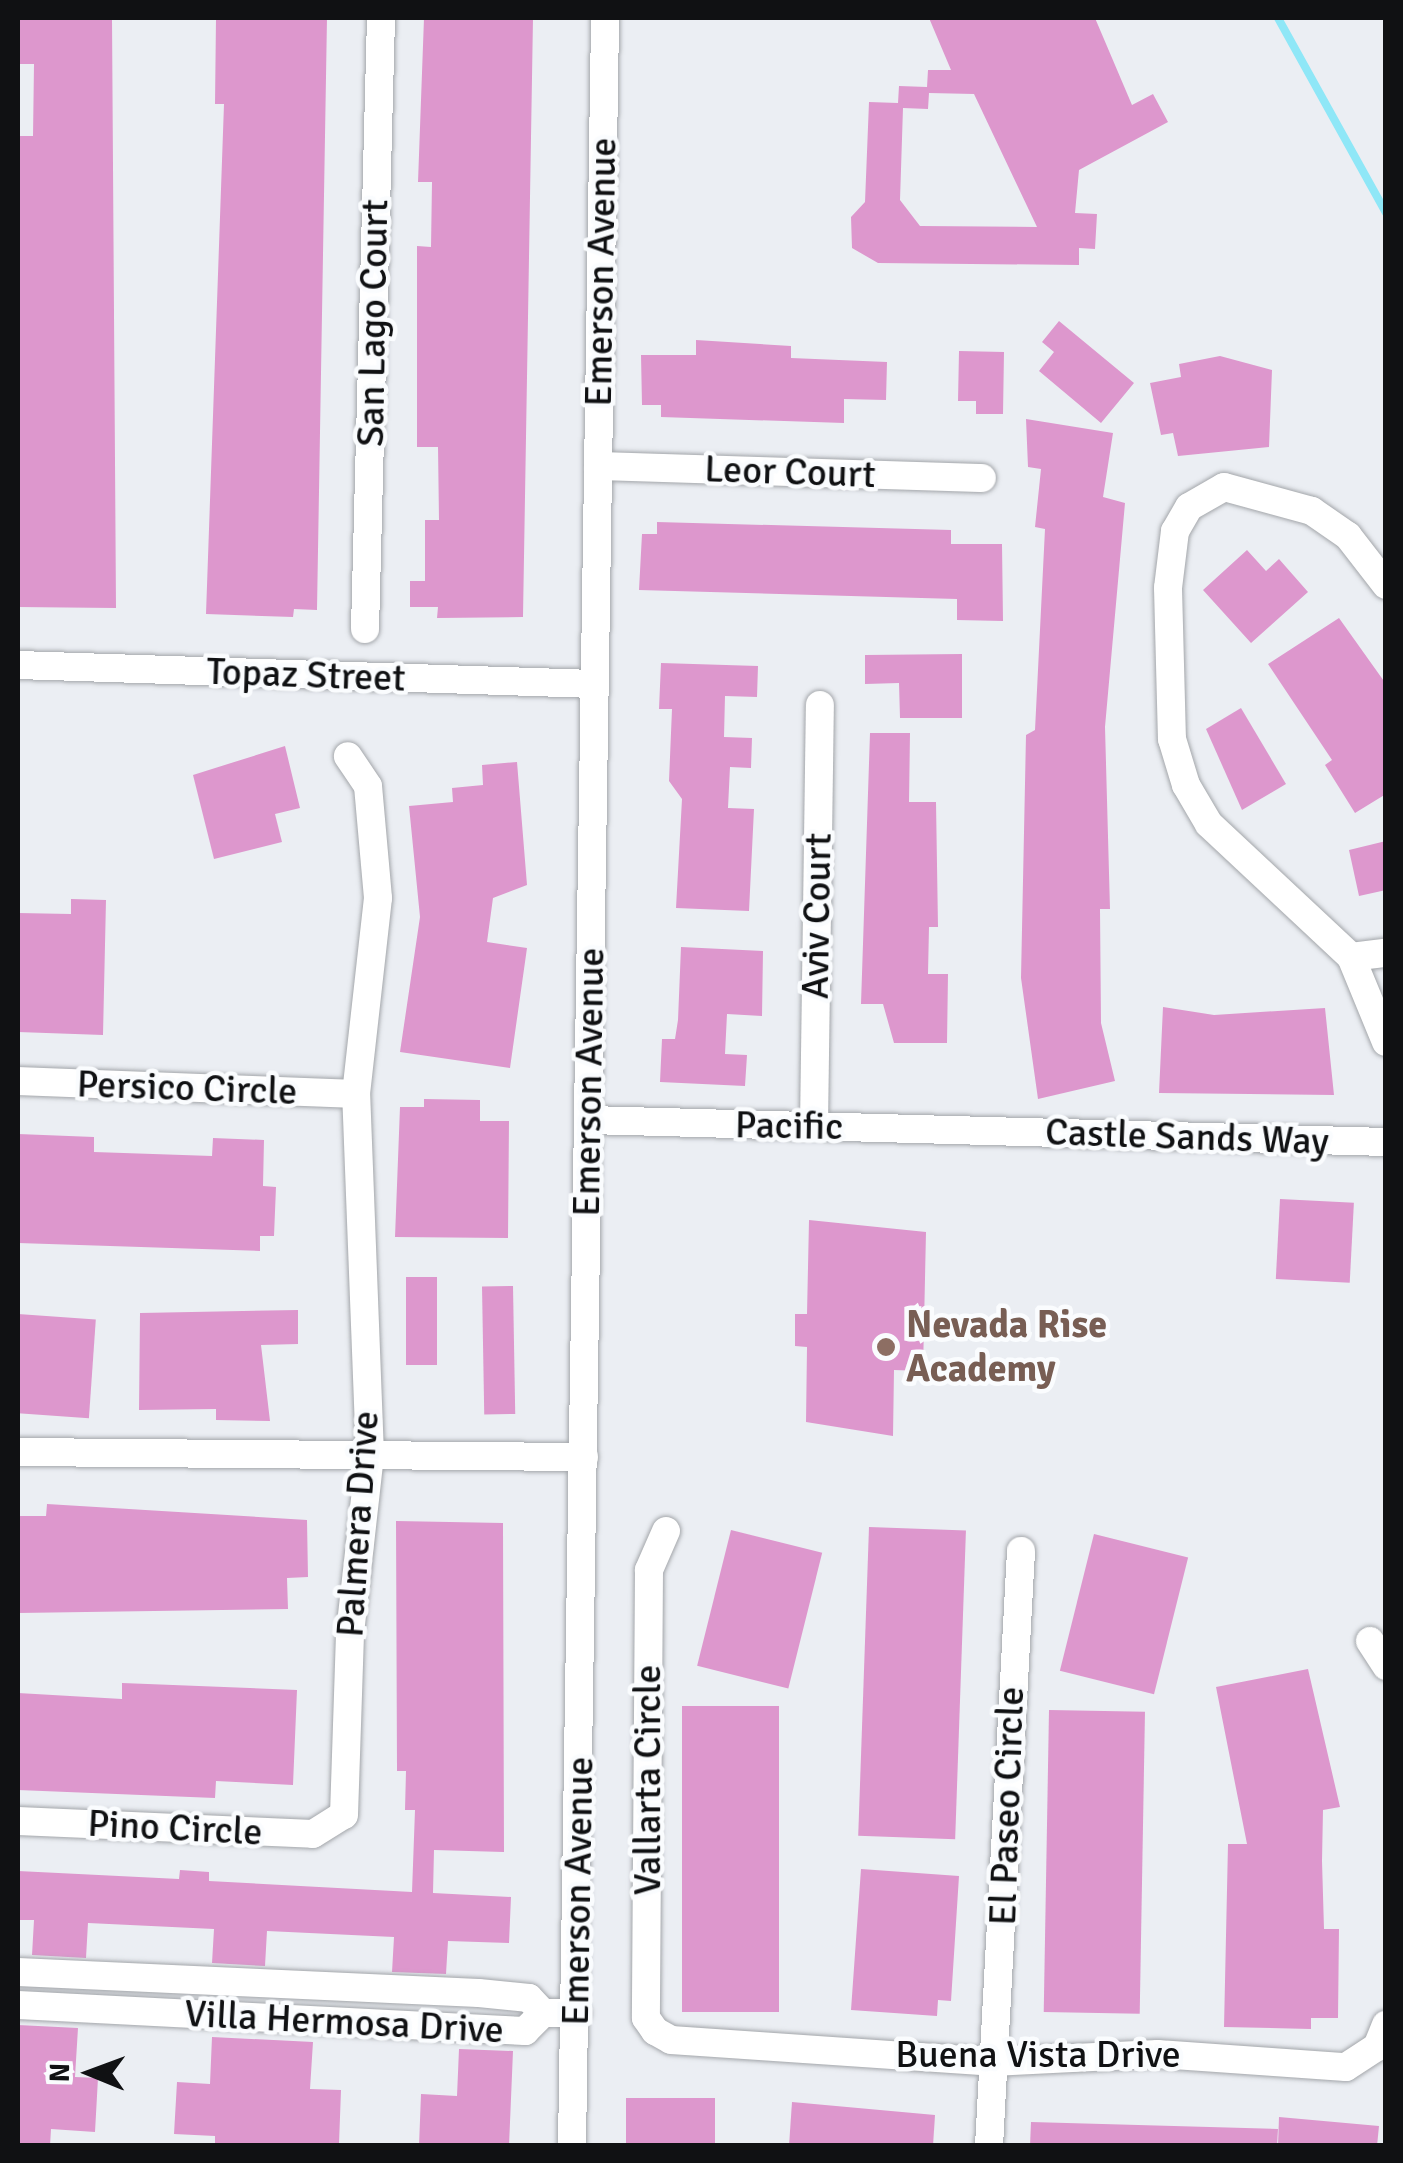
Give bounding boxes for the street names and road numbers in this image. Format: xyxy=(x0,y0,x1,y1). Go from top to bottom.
street label: Emerson Avenue xyxy=(576,137,626,407)
street label: San Lago Court xyxy=(348,199,398,447)
street label: Leor Court xyxy=(704,446,876,498)
street label: Topaz Street xyxy=(206,649,406,701)
street label: Aviv Court xyxy=(793,832,841,1000)
street label: Emerson Avenue xyxy=(564,947,614,1217)
street label: Persico Circle xyxy=(76,1061,298,1115)
street label: Pacific xyxy=(734,1102,844,1150)
street label: Castle Sands Way xyxy=(1044,1109,1330,1165)
street label: Palmera Drive xyxy=(327,1409,389,1639)
street label: Vallarta Circle xyxy=(625,1665,671,1895)
street label: El Paseo Circle xyxy=(980,1686,1034,1926)
street label: Emerson Avenue xyxy=(553,1756,603,2026)
street label: Pino Circle xyxy=(86,1801,264,1855)
street label: Villa Hermosa Drive xyxy=(183,1991,505,2053)
street label: Buena Vista Drive xyxy=(895,2032,1181,2078)

